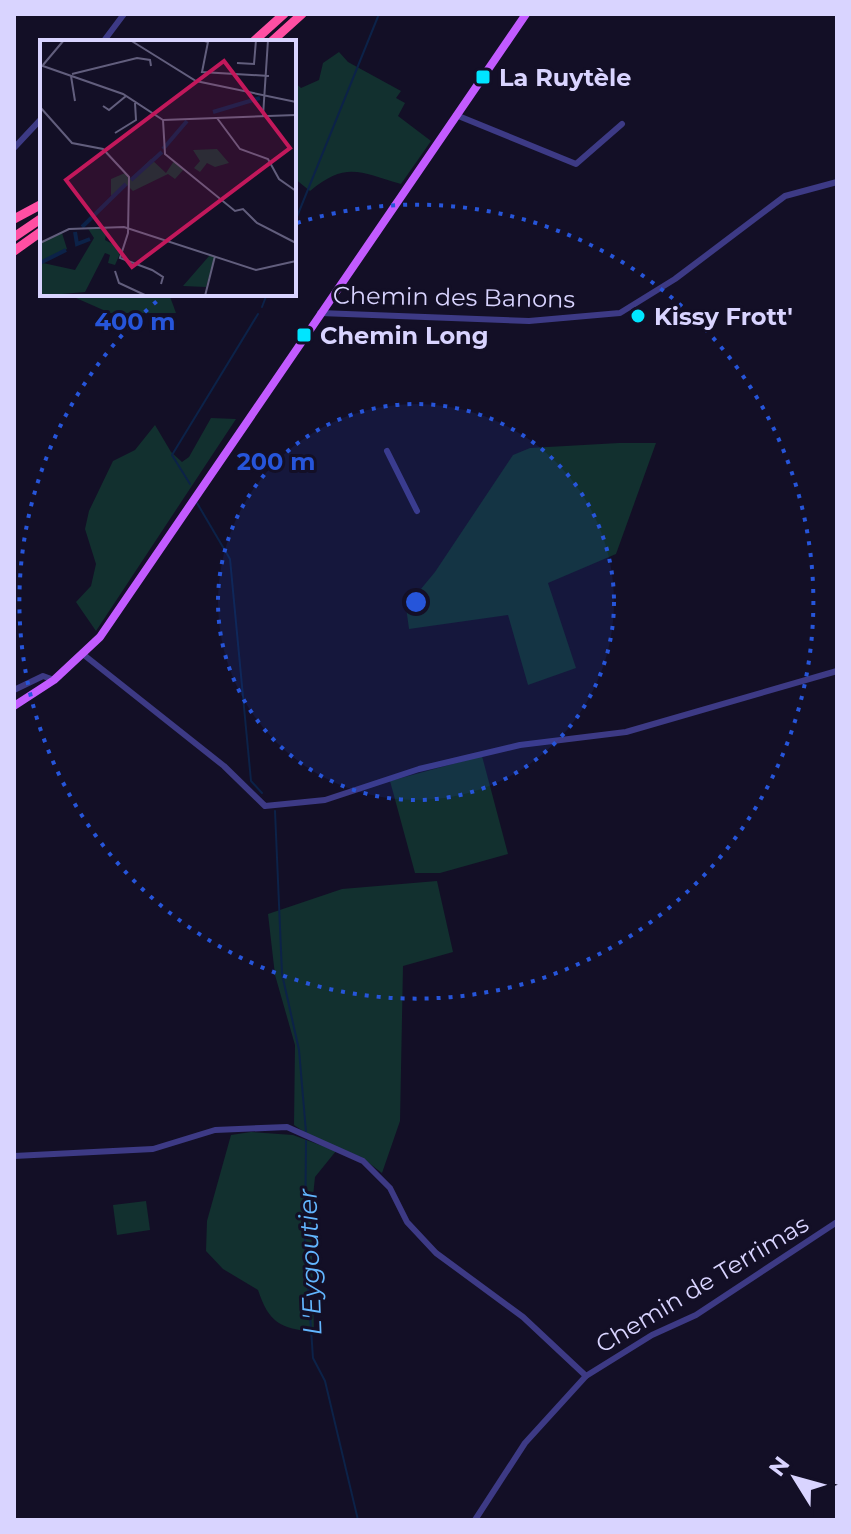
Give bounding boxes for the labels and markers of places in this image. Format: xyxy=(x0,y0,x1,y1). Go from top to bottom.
place label: La Ruytèle xyxy=(499,63,631,92)
marker: La Ruytèle xyxy=(474,68,492,86)
place label: Kissy Frott' xyxy=(654,302,793,331)
marker: Kissy Frott' xyxy=(629,307,647,325)
place label: Chemin Long xyxy=(320,321,489,350)
marker: Chemin Long xyxy=(295,326,313,344)
centre of rings xyxy=(402,588,430,616)

